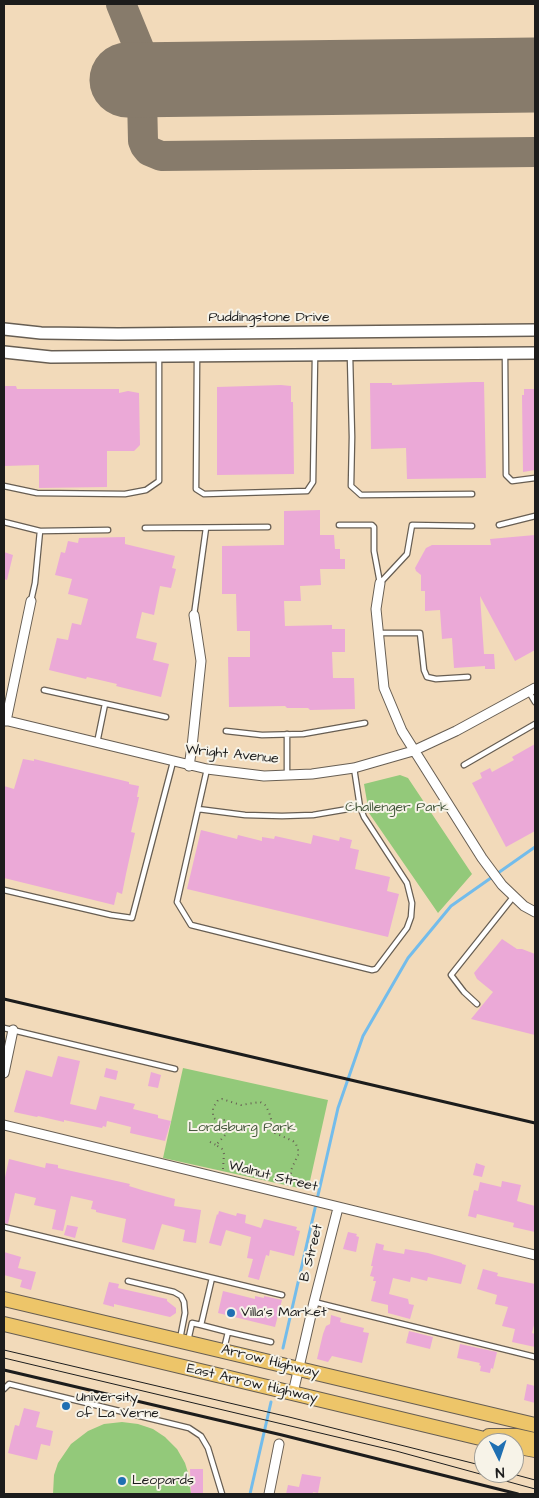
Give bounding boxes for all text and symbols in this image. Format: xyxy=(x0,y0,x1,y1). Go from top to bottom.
street label: Puddingstone Drive xyxy=(208,310,330,326)
street label: Wright Avenue xyxy=(184,742,280,768)
park label: Challenger Park xyxy=(345,800,449,816)
park label: Lordsburg Park xyxy=(188,1120,296,1136)
street label: Walnut Street xyxy=(227,1158,319,1196)
street label: B Street xyxy=(297,1222,327,1284)
place label: Villa's Market xyxy=(241,1305,327,1321)
marker: Villa's Market xyxy=(225,1307,237,1319)
street label: Arrow Highway xyxy=(219,1342,321,1382)
street label: East Arrow Highway xyxy=(185,1361,319,1407)
place label: University of La Verne xyxy=(76,1390,159,1422)
marker: University of La Verne xyxy=(60,1400,72,1412)
north arrow xyxy=(474,1433,524,1483)
text: N xyxy=(495,1462,505,1482)
place label: Leopards xyxy=(132,1473,194,1489)
marker: Leopards xyxy=(116,1475,128,1487)

